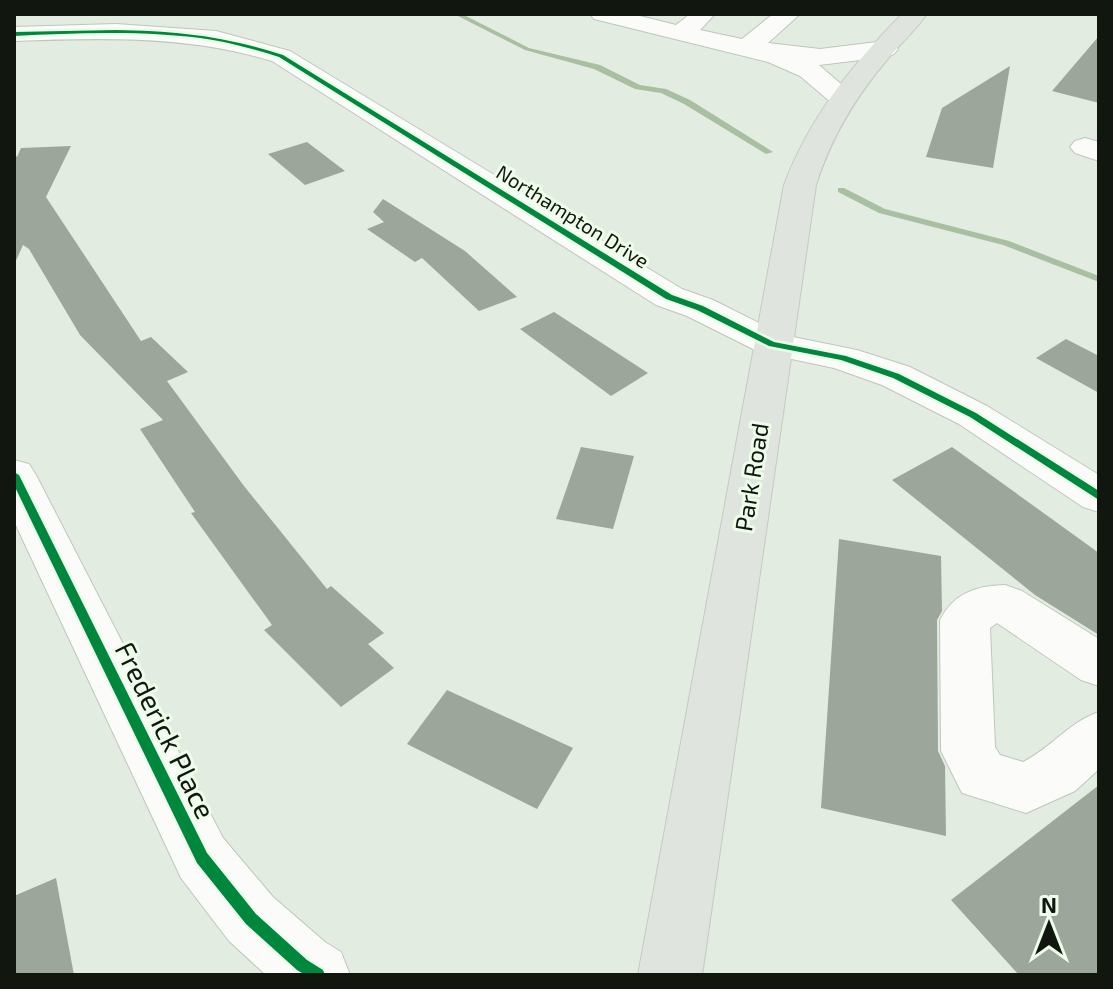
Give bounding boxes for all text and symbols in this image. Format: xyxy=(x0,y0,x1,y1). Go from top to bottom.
street label: Northampton Drive xyxy=(492,159,654,273)
street label: Park Road xyxy=(728,421,774,533)
street label: Frederick Place xyxy=(109,636,223,824)
north arrow xyxy=(1009,885,1089,965)
text: N xyxy=(1041,891,1057,917)

